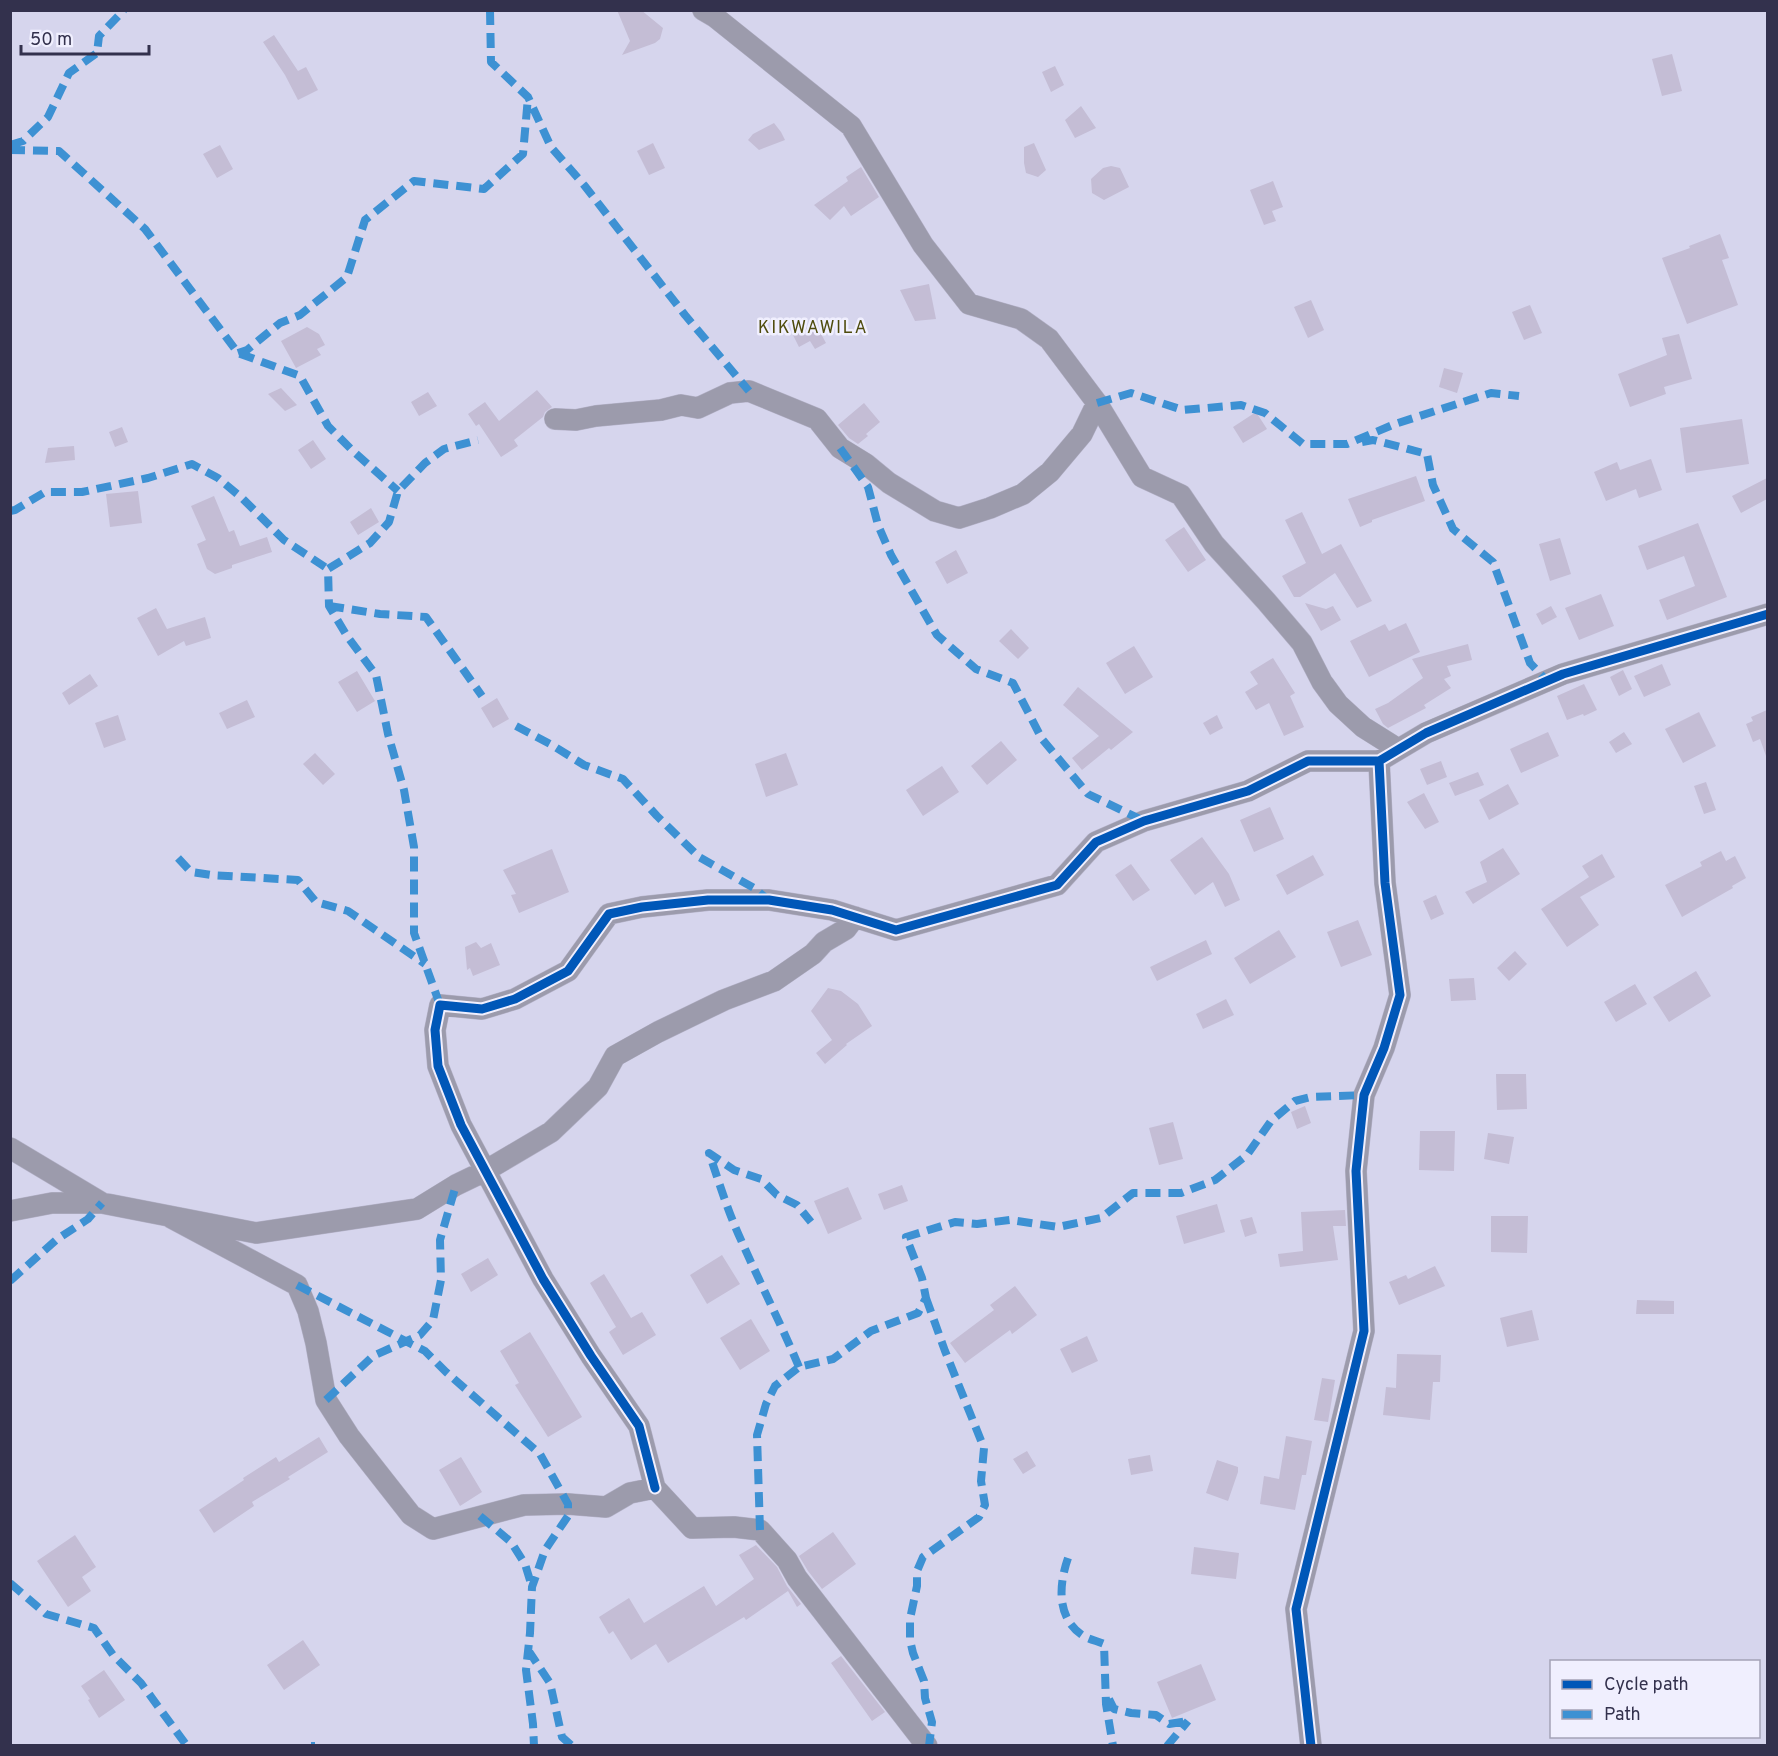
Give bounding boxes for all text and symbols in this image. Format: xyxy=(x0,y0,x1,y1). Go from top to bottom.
scale bar xyxy=(21,18,148,56)
text: 50 m xyxy=(30,29,72,52)
district label: KIKWAWILA xyxy=(758,317,868,340)
legend xyxy=(1550,1660,1760,1738)
text: Cycle path xyxy=(1604,1674,1689,1697)
text: Path xyxy=(1604,1704,1641,1727)

